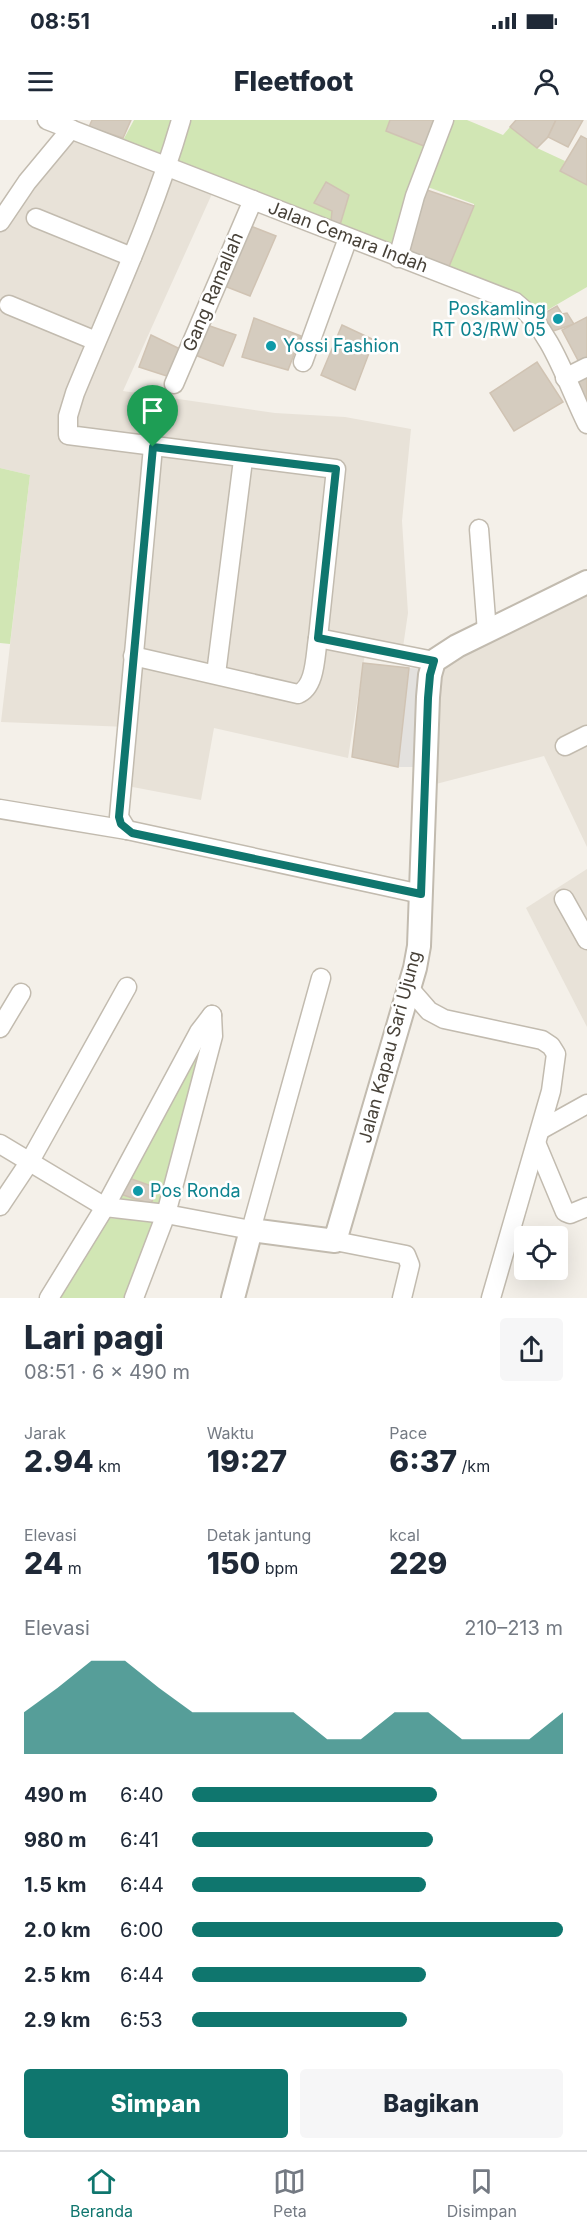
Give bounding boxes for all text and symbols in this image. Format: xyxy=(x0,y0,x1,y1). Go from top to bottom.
text: 08:51 xyxy=(30,8,90,34)
icon: menu xyxy=(24,65,57,98)
text: Fleetfoot xyxy=(234,65,353,98)
icon: person xyxy=(530,65,563,98)
street label: Jalan Cemara Indah xyxy=(265,196,431,277)
street label: Gang Ramallah xyxy=(178,229,247,354)
place label: Poskamling RT 03/RW 05 xyxy=(432,298,546,340)
marker: Poskamling RT 03/RW 05 xyxy=(551,312,565,326)
place label: Yossi Fashion xyxy=(283,335,399,356)
marker: Yossi Fashion xyxy=(264,339,278,353)
pin xyxy=(127,385,178,447)
icon: arrive xyxy=(136,394,169,427)
street label: Jalan Kapau Sari Ujung xyxy=(354,949,425,1145)
place label: Pos Ronda xyxy=(150,1180,241,1201)
marker: Pos Ronda xyxy=(131,1184,145,1198)
map controls xyxy=(514,1226,568,1280)
button: locate xyxy=(514,1226,568,1280)
text: Lari pagi xyxy=(24,1317,164,1357)
button: share xyxy=(500,1318,563,1381)
text: 08:51 · 6 × 490 m xyxy=(24,1360,190,1384)
text: Jarak xyxy=(24,1423,66,1443)
text: Waktu xyxy=(207,1423,254,1443)
text: Pace xyxy=(389,1423,427,1443)
text: 2.94 xyxy=(24,1443,94,1479)
text: 19:27 xyxy=(207,1443,287,1479)
text: 6:37 xyxy=(389,1443,457,1479)
text: km xyxy=(94,1456,121,1476)
text: /km xyxy=(457,1456,490,1476)
text: Elevasi xyxy=(24,1525,77,1545)
text: Detak jantung xyxy=(207,1525,311,1545)
text: kcal xyxy=(389,1525,420,1545)
text: 24 xyxy=(24,1545,63,1581)
text: 150 xyxy=(207,1545,260,1581)
text: 229 xyxy=(389,1545,447,1581)
text: m xyxy=(63,1558,82,1578)
text: bpm xyxy=(260,1558,298,1578)
text: Elevasi xyxy=(24,1616,90,1640)
text: 210–213 m xyxy=(464,1616,563,1640)
text: 490 m xyxy=(24,1783,87,1807)
text: 6:40 xyxy=(120,1783,164,1807)
text: 980 m xyxy=(24,1828,86,1852)
text: 6:41 xyxy=(120,1828,159,1852)
text: 1.5 km xyxy=(24,1873,87,1897)
text: 6:44 xyxy=(120,1873,164,1897)
text: 2.0 km xyxy=(24,1918,91,1942)
text: 6:00 xyxy=(120,1918,163,1942)
text: 2.5 km xyxy=(24,1963,91,1987)
text: 6:44 xyxy=(120,1963,164,1987)
text: 2.9 km xyxy=(24,2008,91,2032)
text: 6:53 xyxy=(120,2008,163,2032)
button: Simpan xyxy=(24,2069,288,2138)
button: Bagikan xyxy=(300,2069,563,2138)
tab: Beranda xyxy=(70,2165,133,2221)
tab: Peta xyxy=(273,2165,307,2221)
tab: Disimpan xyxy=(447,2165,517,2221)

